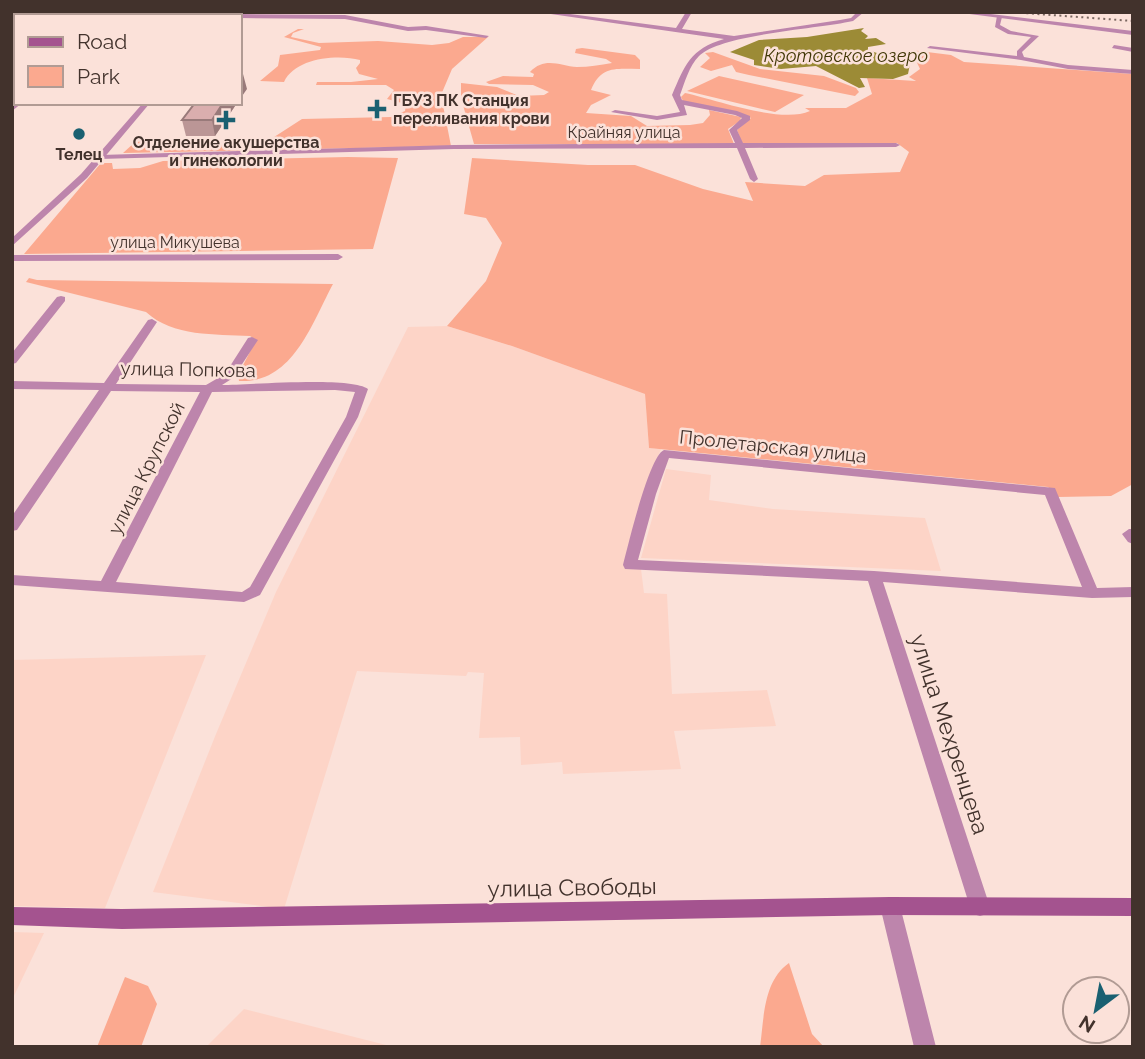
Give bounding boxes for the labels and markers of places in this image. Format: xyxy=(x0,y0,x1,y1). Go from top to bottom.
place label: ГБУЗ ПК Станция переливания крови xyxy=(393,91,549,128)
marker: ГБУЗ ПК Станция переливания крови xyxy=(367,99,387,119)
marker: Отделение акушерства и гинекологии xyxy=(216,110,236,130)
marker: Телец xyxy=(71,126,87,142)
place label: Отделение акушерства и гинекологии xyxy=(133,133,319,170)
place label: Телец xyxy=(56,145,103,164)

